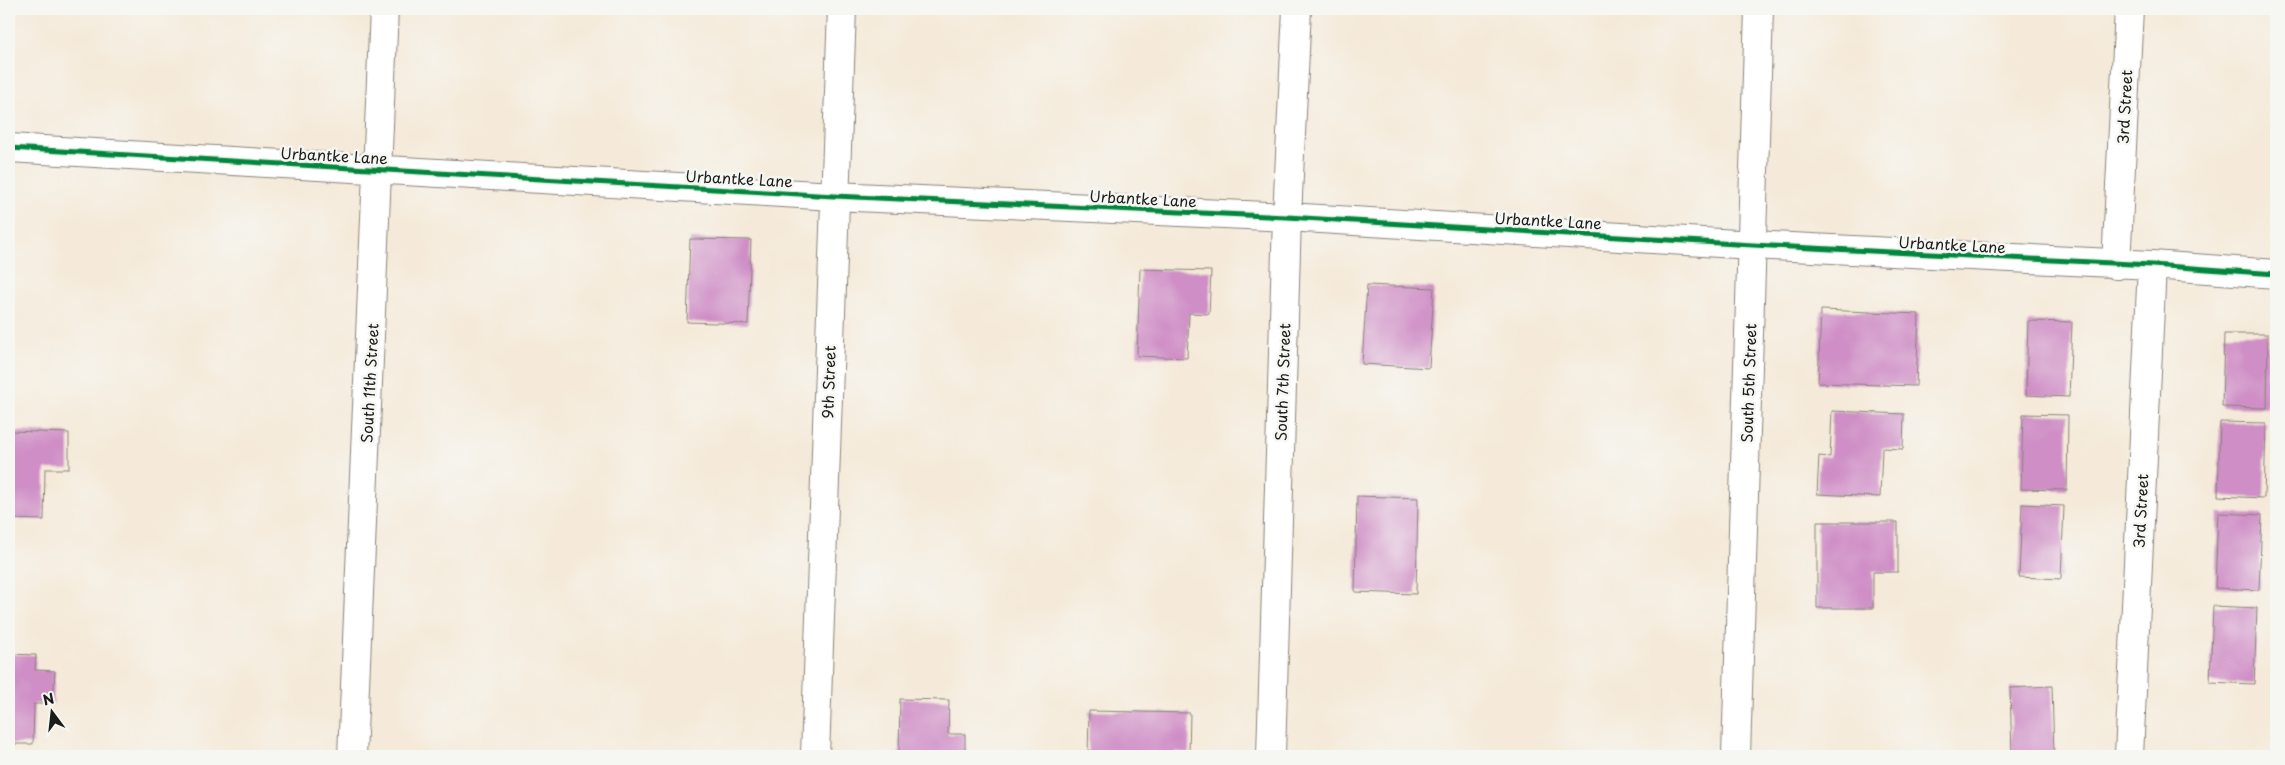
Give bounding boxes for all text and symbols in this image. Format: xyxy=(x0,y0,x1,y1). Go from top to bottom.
street label: 3rd Street xyxy=(2111,69,2137,145)
street label: Urbantke Lane xyxy=(280,141,388,169)
street label: Urbantke Lane xyxy=(685,164,793,192)
street label: Urbantke Lane xyxy=(1089,184,1197,212)
street label: Urbantke Lane xyxy=(1494,206,1602,234)
street label: Urbantke Lane xyxy=(1898,230,2006,258)
street label: South 11th Street xyxy=(354,322,384,443)
street label: South 7th Street xyxy=(1268,323,1296,441)
street label: South 5th Street xyxy=(1734,323,1762,443)
street label: 9th Street xyxy=(815,345,841,419)
street label: 3rd Street xyxy=(2127,473,2153,549)
text: N xyxy=(40,687,57,711)
north arrow xyxy=(28,688,78,738)

